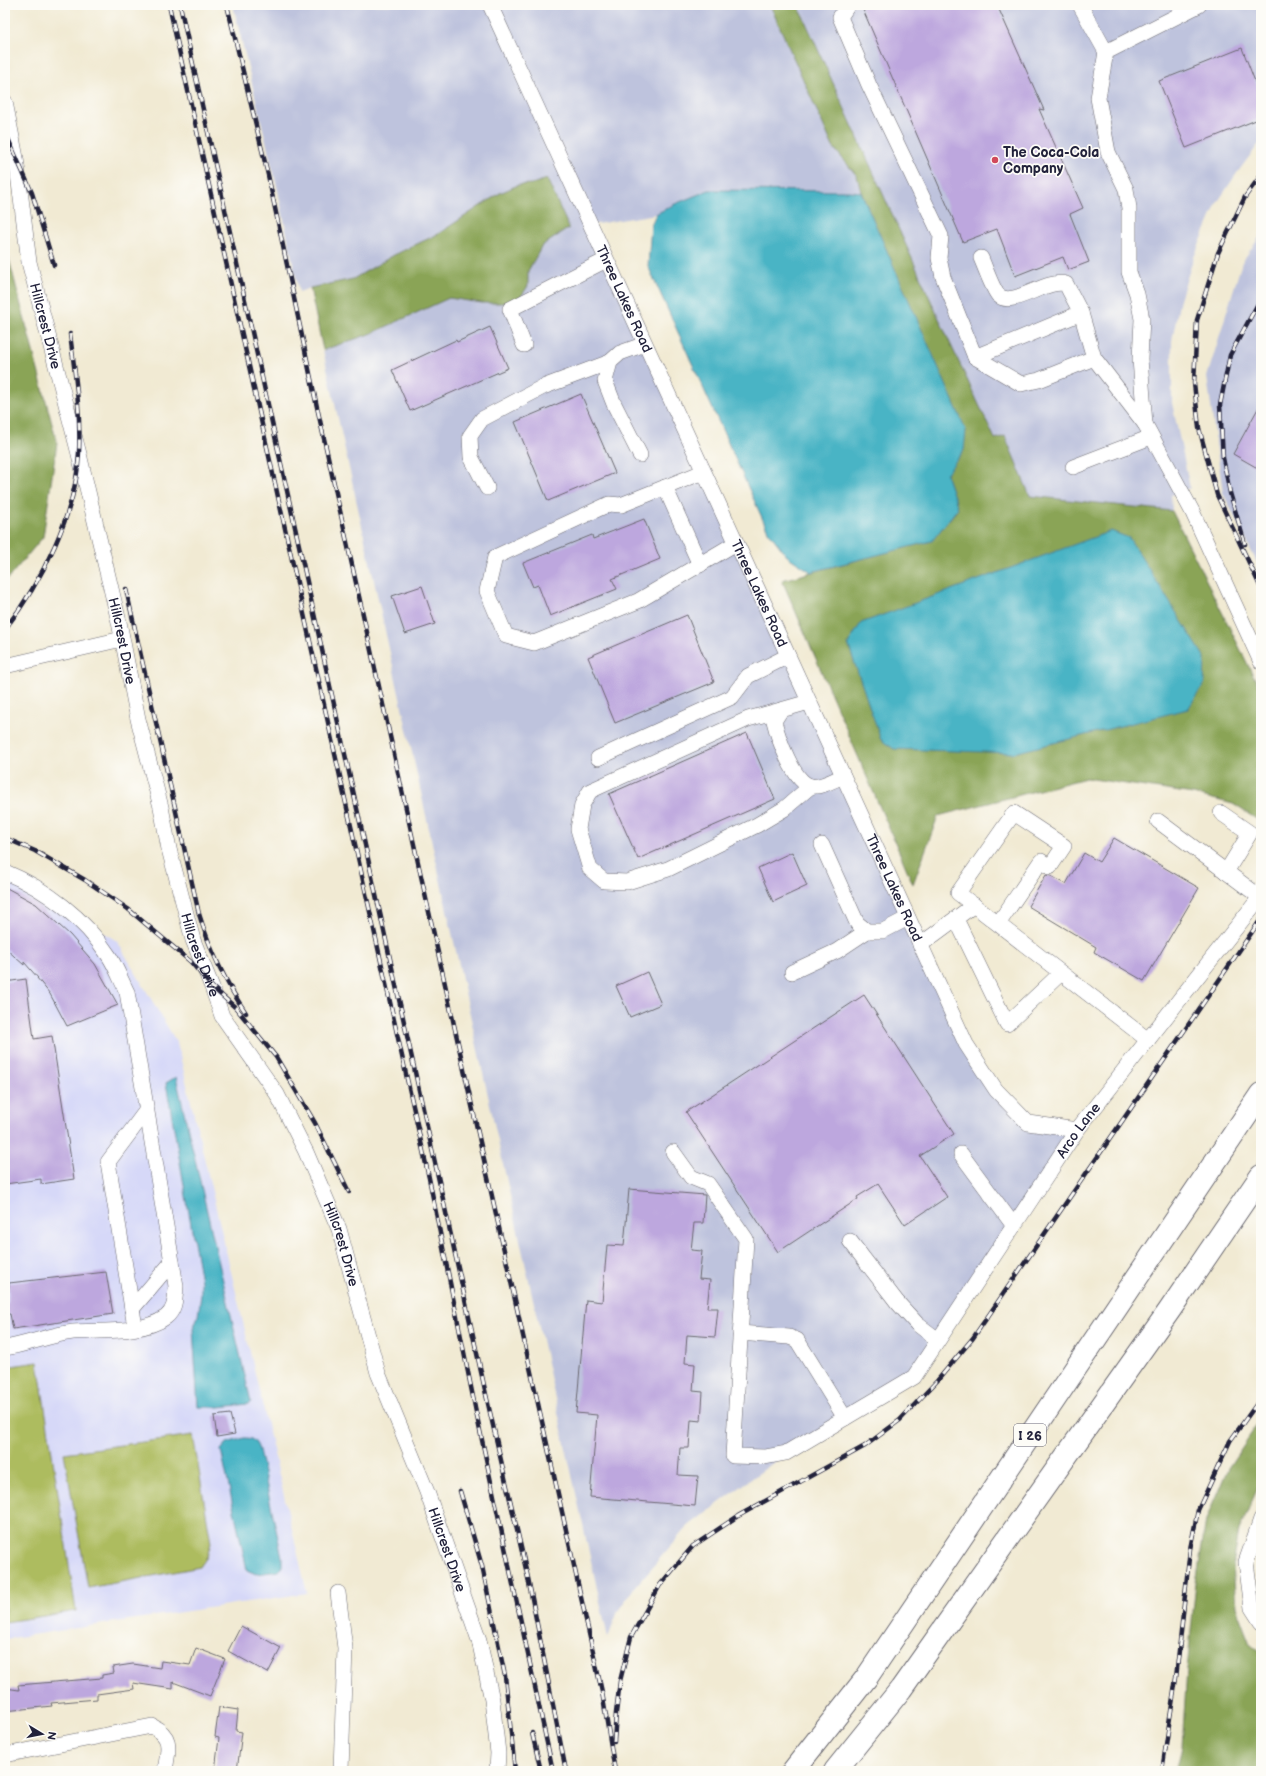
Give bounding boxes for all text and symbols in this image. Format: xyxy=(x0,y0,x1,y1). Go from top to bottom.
place label: The Coca-Cola Company xyxy=(1003,144,1099,177)
marker: The Coca-Cola Company xyxy=(990,155,1000,165)
street label: Three Lakes Road xyxy=(592,243,656,355)
street label: Hillcrest Drive xyxy=(26,281,65,371)
street label: Three Lakes Road xyxy=(727,537,791,650)
street label: Hillcrest Drive xyxy=(104,596,139,686)
street label: Three Lakes Road xyxy=(862,832,926,944)
street label: Hillcrest Drive xyxy=(177,911,223,999)
street label: Arco Lane xyxy=(1053,1099,1104,1161)
street label: Hillcrest Drive xyxy=(319,1199,362,1288)
road number: I 26 xyxy=(1014,1424,1046,1446)
street label: Hillcrest Drive xyxy=(424,1505,469,1594)
north arrow xyxy=(22,1714,62,1754)
text: N xyxy=(44,1730,58,1741)

